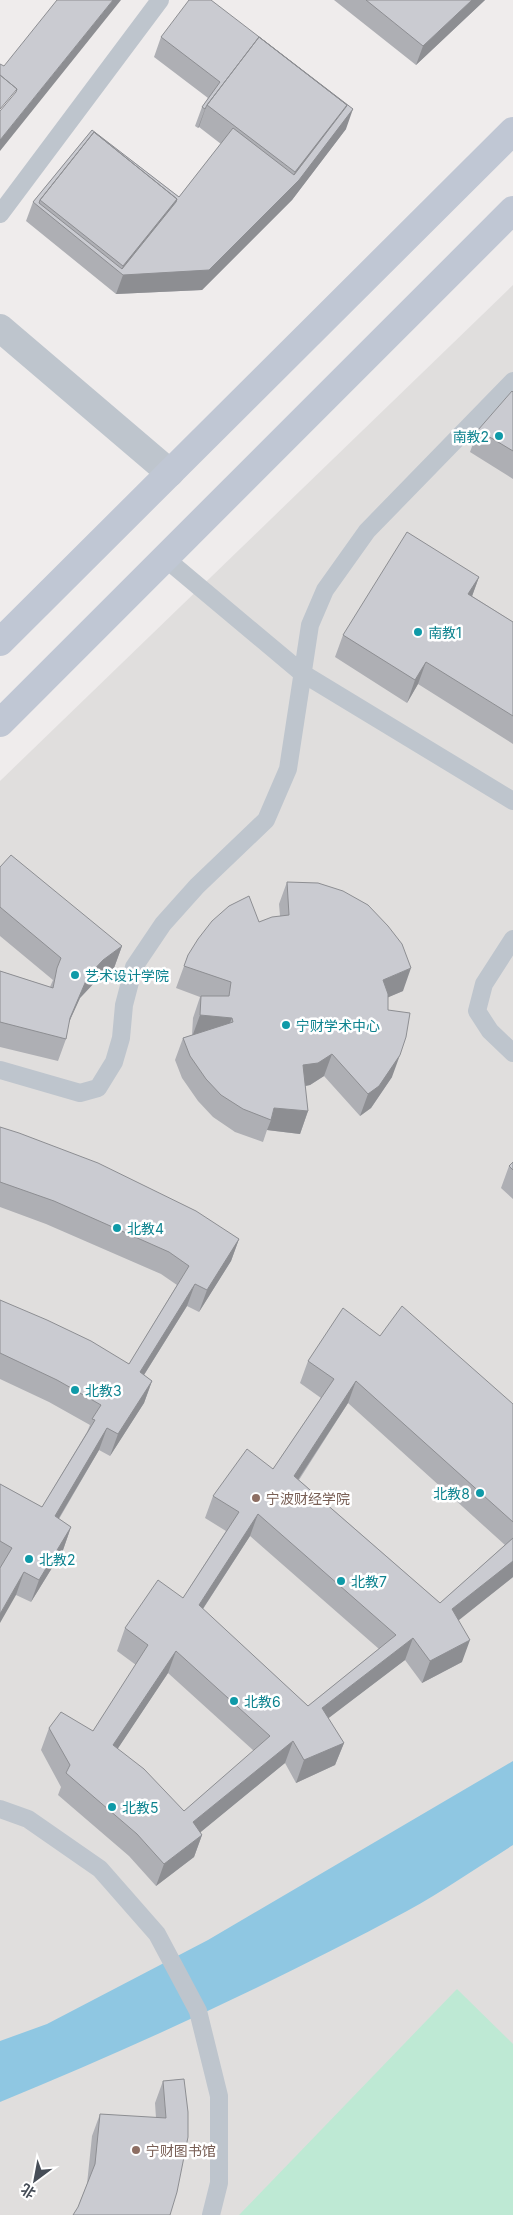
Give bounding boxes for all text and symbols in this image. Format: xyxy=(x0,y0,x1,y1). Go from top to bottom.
place label: 南教2 xyxy=(452,428,489,445)
marker: 南教2 xyxy=(493,430,505,442)
place label: 南教1 xyxy=(428,624,462,641)
marker: 南教1 xyxy=(412,626,424,638)
place label: 艺术设计学院 xyxy=(85,967,169,984)
marker: 艺术设计学院 xyxy=(69,969,81,981)
place label: 宁财学术中心 xyxy=(296,1017,380,1034)
marker: 宁财学术中心 xyxy=(280,1019,292,1031)
place label: 北教4 xyxy=(127,1220,164,1237)
marker: 北教4 xyxy=(111,1222,123,1234)
place label: 北教3 xyxy=(85,1382,122,1399)
marker: 北教3 xyxy=(69,1384,81,1396)
place label: 北教8 xyxy=(433,1485,470,1502)
marker: 北教8 xyxy=(474,1487,486,1499)
place label: 宁波财经学院 xyxy=(266,1490,350,1507)
marker: 宁波财经学院 xyxy=(250,1492,262,1504)
place label: 北教2 xyxy=(39,1551,76,1568)
marker: 北教2 xyxy=(23,1553,35,1565)
place label: 北教7 xyxy=(351,1573,387,1590)
marker: 北教7 xyxy=(335,1575,347,1587)
place label: 北教6 xyxy=(244,1693,281,1710)
marker: 北教6 xyxy=(228,1695,240,1707)
place label: 北教5 xyxy=(122,1799,159,1816)
marker: 北教5 xyxy=(106,1801,118,1813)
place label: 宁财图书馆 xyxy=(146,2142,216,2159)
marker: 宁财图书馆 xyxy=(130,2144,142,2156)
north arrow xyxy=(10,2155,60,2205)
text: 北 xyxy=(17,2181,38,2202)

